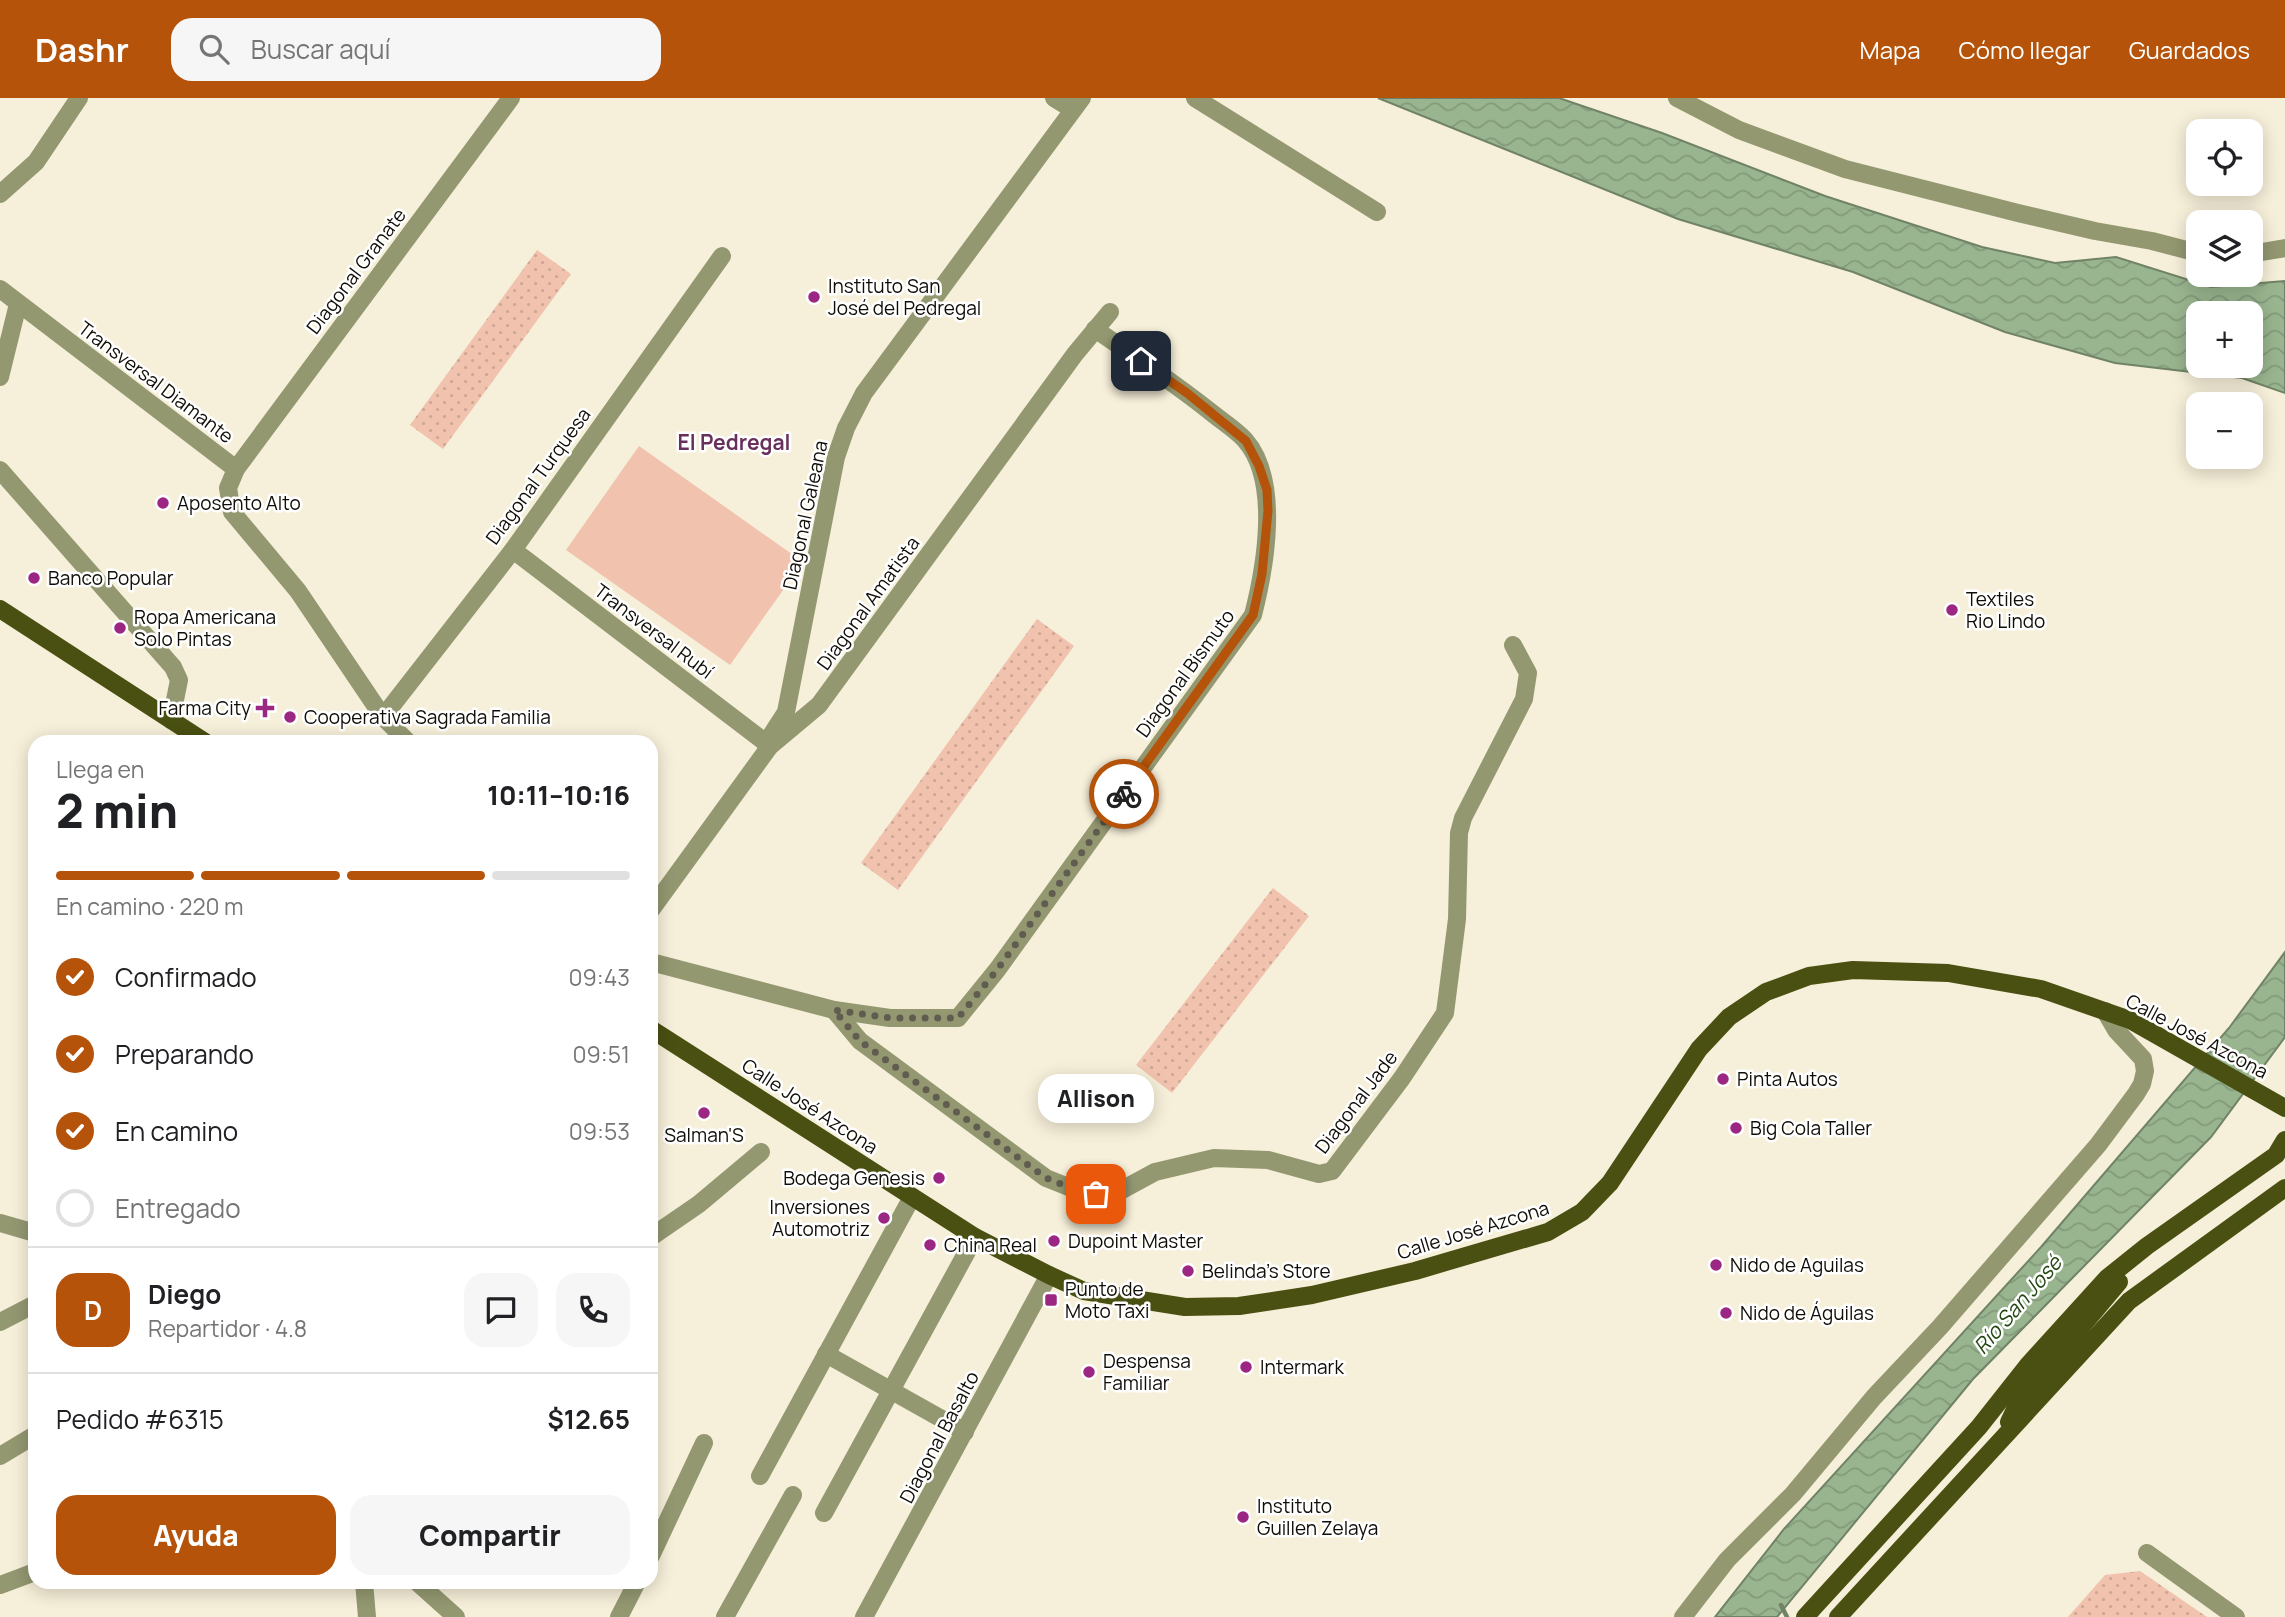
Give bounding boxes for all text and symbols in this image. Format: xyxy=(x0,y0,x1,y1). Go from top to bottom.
search box xyxy=(171,18,661,81)
text: Dashr xyxy=(35,27,129,72)
icon: search xyxy=(195,30,233,68)
text: Buscar aquí xyxy=(251,31,391,67)
text: Mapa xyxy=(1860,33,1921,66)
text: Cómo llegar xyxy=(1959,33,2091,66)
text: Guardados xyxy=(2129,33,2250,66)
map controls xyxy=(2186,119,2263,469)
button: locate xyxy=(2186,119,2263,196)
street label: Diagonal Granate xyxy=(300,203,412,339)
button: layers xyxy=(2186,210,2263,287)
place label: Instituto San José del Pedregal xyxy=(828,273,981,321)
marker: Instituto San José del Pedregal xyxy=(806,289,822,305)
button: + xyxy=(2186,301,2263,378)
street label: Transversal Diamante xyxy=(73,315,239,449)
pin xyxy=(1111,331,1171,391)
icon: home xyxy=(1122,342,1160,380)
button: − xyxy=(2186,392,2263,469)
street label: Diagonal Turquesa xyxy=(480,402,596,550)
district label: El Pedregal xyxy=(678,428,790,456)
street label: Diagonal Galeana xyxy=(776,438,834,592)
place label: Aposento Alto xyxy=(177,490,301,516)
marker: Aposento Alto xyxy=(155,495,171,511)
street label: Diagonal Amatista xyxy=(811,531,925,675)
place label: Banco Popular xyxy=(48,565,174,591)
marker: Banco Popular xyxy=(26,570,42,586)
street label: Transversal Rubí xyxy=(589,578,719,684)
place label: Textiles Rio Lindo xyxy=(1966,586,2045,634)
marker: Textiles Rio Lindo xyxy=(1944,602,1960,618)
place label: Ropa Americana Solo Pintas xyxy=(134,604,276,652)
street label: Diagonal Bismuto xyxy=(1130,604,1240,742)
marker: Ropa Americana Solo Pintas xyxy=(112,620,128,636)
place label: Farma City xyxy=(159,695,251,721)
marker: Farma City xyxy=(257,700,273,716)
place label: Cooperativa Sagrada Familia xyxy=(304,704,551,730)
marker: Cooperativa Sagrada Familia xyxy=(282,709,298,725)
text: Llega en xyxy=(56,753,144,785)
courier xyxy=(1089,759,1159,829)
icon: bike xyxy=(1105,775,1143,813)
text: 10:11–10:16 xyxy=(487,777,630,813)
text: 2 min xyxy=(56,779,178,842)
text: En camino · 220 m xyxy=(56,890,244,922)
icon: check xyxy=(56,958,94,996)
text: Confirmado xyxy=(115,959,257,995)
text: 09:43 xyxy=(569,961,630,993)
street label: Calle José Azcona xyxy=(2121,988,2273,1084)
icon: check xyxy=(56,1035,94,1073)
text: Preparando xyxy=(115,1036,254,1072)
text: 09:51 xyxy=(573,1038,630,1070)
street label: Diagonal Jade xyxy=(1309,1045,1403,1159)
street label: Calle José Azcona xyxy=(737,1052,883,1160)
place label: Pinta Autos xyxy=(1737,1066,1838,1092)
marker: Pinta Autos xyxy=(1715,1071,1731,1087)
callout: Allison xyxy=(1038,1075,1154,1124)
text: Allison xyxy=(1057,1082,1135,1114)
marker: Salman'S xyxy=(696,1105,712,1121)
icon: check xyxy=(56,1112,94,1150)
text: En camino xyxy=(115,1113,238,1149)
text: 09:53 xyxy=(569,1115,630,1147)
place label: Big Cola Taller xyxy=(1750,1115,1872,1141)
marker: Big Cola Taller xyxy=(1728,1120,1744,1136)
place label: Salman'S xyxy=(664,1122,744,1148)
pin xyxy=(1066,1164,1126,1224)
place label: Bodega Genesis xyxy=(783,1165,925,1191)
marker: Bodega Genesis xyxy=(931,1170,947,1186)
icon: bag xyxy=(1077,1175,1115,1213)
text: Entregado xyxy=(115,1190,241,1226)
place label: Inversiones Automotriz xyxy=(769,1194,870,1242)
street label: Calle José Azcona xyxy=(1394,1195,1552,1265)
marker: Inversiones Automotriz xyxy=(876,1210,892,1226)
place label: Dupoint Master xyxy=(1068,1228,1203,1254)
place label: China Real xyxy=(944,1232,1037,1258)
marker: Dupoint Master xyxy=(1046,1233,1062,1249)
marker: China Real xyxy=(922,1237,938,1253)
water label: Río San José xyxy=(1967,1248,2069,1359)
place label: Nido de Aguilas xyxy=(1730,1252,1864,1278)
marker: Nido de Aguilas xyxy=(1708,1257,1724,1273)
place label: Belinda's Store xyxy=(1202,1258,1331,1284)
marker: Belinda's Store xyxy=(1180,1263,1196,1279)
button: chat xyxy=(464,1273,538,1347)
button: phone xyxy=(556,1273,630,1347)
text: Diego xyxy=(148,1276,221,1312)
place label: Punto de Moto Taxi xyxy=(1065,1276,1149,1324)
text: D xyxy=(84,1292,102,1328)
marker: Punto de Moto Taxi xyxy=(1043,1292,1059,1308)
place label: Nido de Águilas xyxy=(1740,1300,1874,1326)
marker: Nido de Águilas xyxy=(1718,1305,1734,1321)
text: Repartidor · 4.8 xyxy=(148,1312,307,1344)
place label: Despensa Familiar xyxy=(1103,1348,1191,1396)
place label: Intermark xyxy=(1260,1354,1344,1380)
marker: Intermark xyxy=(1238,1359,1254,1375)
marker: Despensa Familiar xyxy=(1081,1364,1097,1380)
street label: Diagonal Basalto xyxy=(893,1366,985,1508)
text: Pedido #6315 xyxy=(56,1401,224,1437)
text: $12.65 xyxy=(548,1401,630,1437)
place label: Instituto Guillen Zelaya xyxy=(1257,1493,1378,1541)
button: Ayuda xyxy=(56,1495,336,1575)
button: Compartir xyxy=(350,1495,630,1575)
marker: Instituto Guillen Zelaya xyxy=(1235,1509,1251,1525)

